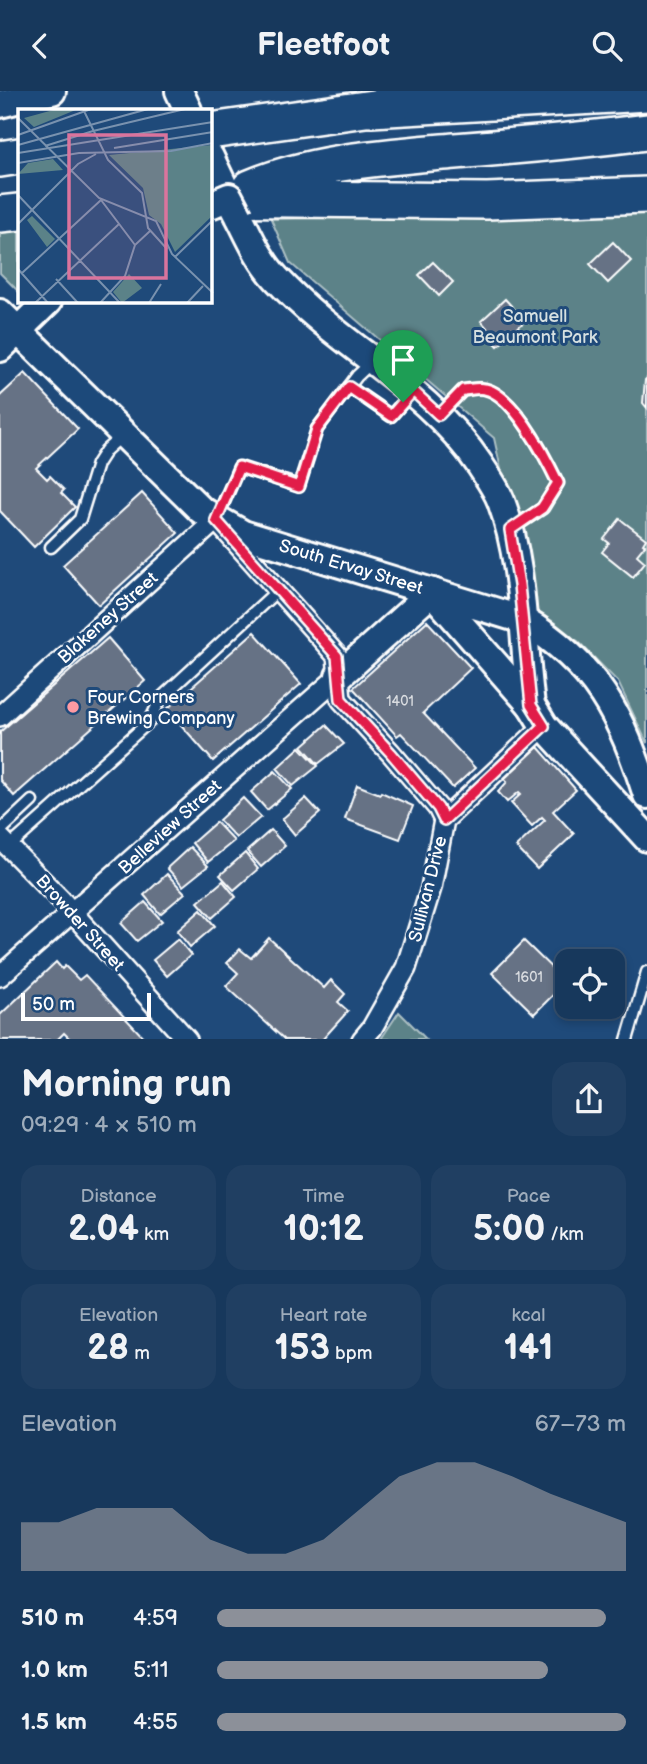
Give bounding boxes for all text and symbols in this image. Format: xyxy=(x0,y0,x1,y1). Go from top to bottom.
text: Fleetfoot xyxy=(257,26,390,65)
icon: back xyxy=(21,27,59,65)
icon: search xyxy=(588,27,626,65)
inset map xyxy=(18,109,212,303)
park label: Samuell Beaumont Park xyxy=(473,306,598,348)
pin xyxy=(373,330,433,402)
icon: arrive xyxy=(384,341,422,379)
street label: South Ervay Street xyxy=(277,535,426,599)
street label: Blakeney Street xyxy=(54,567,163,668)
place label: Four Corners Brewing Company xyxy=(87,687,236,729)
house number: 1401 xyxy=(386,693,414,710)
marker: Four Corners Brewing Company xyxy=(65,699,81,715)
street label: Belleview Street xyxy=(114,775,226,879)
street label: Sullivan Drive xyxy=(405,834,451,944)
street label: Browder Street xyxy=(31,871,129,976)
map controls xyxy=(555,949,625,1019)
button: locate xyxy=(555,949,625,1019)
house number: 1601 xyxy=(515,969,543,986)
scale bar xyxy=(21,991,150,1022)
text: 50 m xyxy=(32,993,75,1016)
text: Morning run xyxy=(21,1062,232,1107)
button: share xyxy=(552,1062,626,1136)
text: 09:29 · 4 × 510 m xyxy=(21,1111,197,1139)
text: Distance xyxy=(81,1185,156,1208)
text: Time xyxy=(302,1185,345,1208)
text: Pace xyxy=(507,1185,550,1208)
text: 2.04 xyxy=(68,1208,139,1251)
text: 10:12 xyxy=(283,1208,364,1251)
text: 5:00 xyxy=(473,1208,545,1251)
text: km xyxy=(139,1223,169,1246)
text: /km xyxy=(545,1223,584,1246)
text: Elevation xyxy=(79,1304,158,1327)
text: Heart rate xyxy=(280,1304,367,1327)
text: kcal xyxy=(511,1304,546,1327)
text: 28 xyxy=(87,1327,129,1370)
text: 153 xyxy=(275,1327,330,1370)
text: 141 xyxy=(504,1327,553,1370)
text: m xyxy=(129,1342,150,1365)
text: bpm xyxy=(330,1342,372,1365)
text: Elevation xyxy=(21,1410,117,1438)
text: 67–73 m xyxy=(535,1410,626,1438)
text: 510 m xyxy=(21,1604,84,1632)
text: 4:59 xyxy=(133,1604,178,1632)
text: 1.0 km xyxy=(21,1656,88,1684)
text: 5:11 xyxy=(133,1656,169,1684)
text: 1.5 km xyxy=(21,1708,87,1736)
text: 4:55 xyxy=(133,1708,178,1736)

